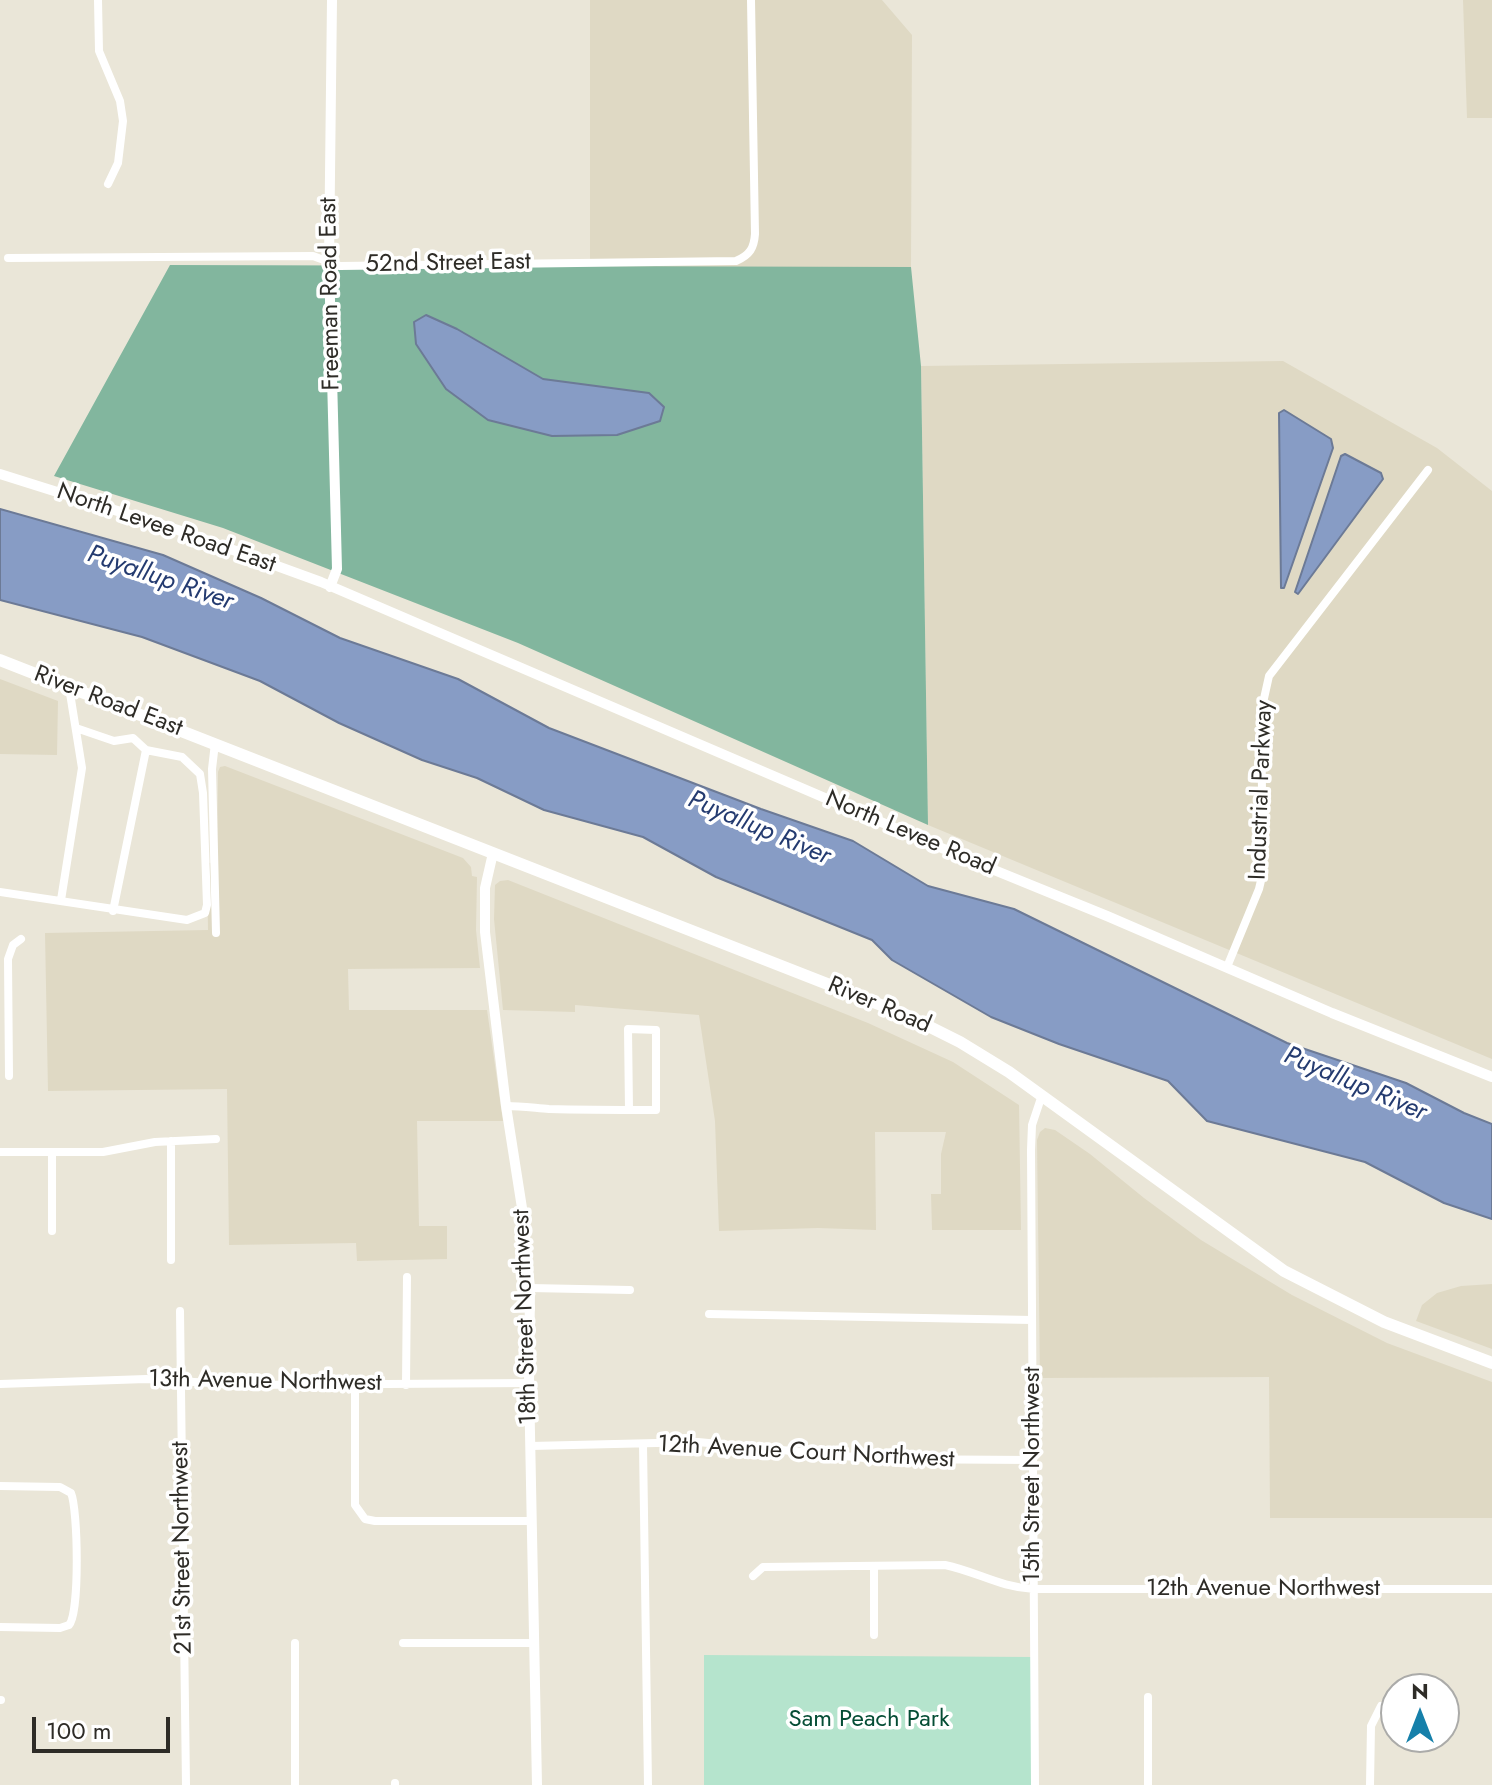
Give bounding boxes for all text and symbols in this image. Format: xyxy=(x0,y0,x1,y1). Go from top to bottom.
street label: Freeman Road East xyxy=(315,197,347,391)
street label: 52nd Street East xyxy=(365,248,531,280)
street label: North Levee Road East xyxy=(53,478,279,580)
water label: Puyallup River xyxy=(83,539,237,619)
street label: River Road East xyxy=(30,660,186,744)
street label: Industrial Parkway xyxy=(1244,699,1280,881)
water label: Puyallup River xyxy=(683,785,835,873)
street label: North Levee Road xyxy=(821,785,999,883)
street label: River Road xyxy=(823,971,935,1041)
water label: Puyallup River xyxy=(1279,1041,1431,1129)
street label: 18th Street Northwest xyxy=(508,1209,544,1425)
street label: 13th Avenue Northwest xyxy=(148,1366,382,1398)
street label: 15th Street Northwest xyxy=(1019,1367,1047,1583)
street label: 12th Avenue Court Northwest xyxy=(657,1431,955,1475)
street label: 21st Street Northwest xyxy=(167,1441,199,1655)
street label: 12th Avenue Northwest xyxy=(1146,1575,1380,1603)
north arrow xyxy=(1380,1673,1460,1753)
text: N xyxy=(1411,1675,1429,1707)
scale bar xyxy=(36,1701,174,1751)
park label: Sam Peach Park xyxy=(789,1706,949,1734)
text: 100 m xyxy=(46,1713,112,1748)

